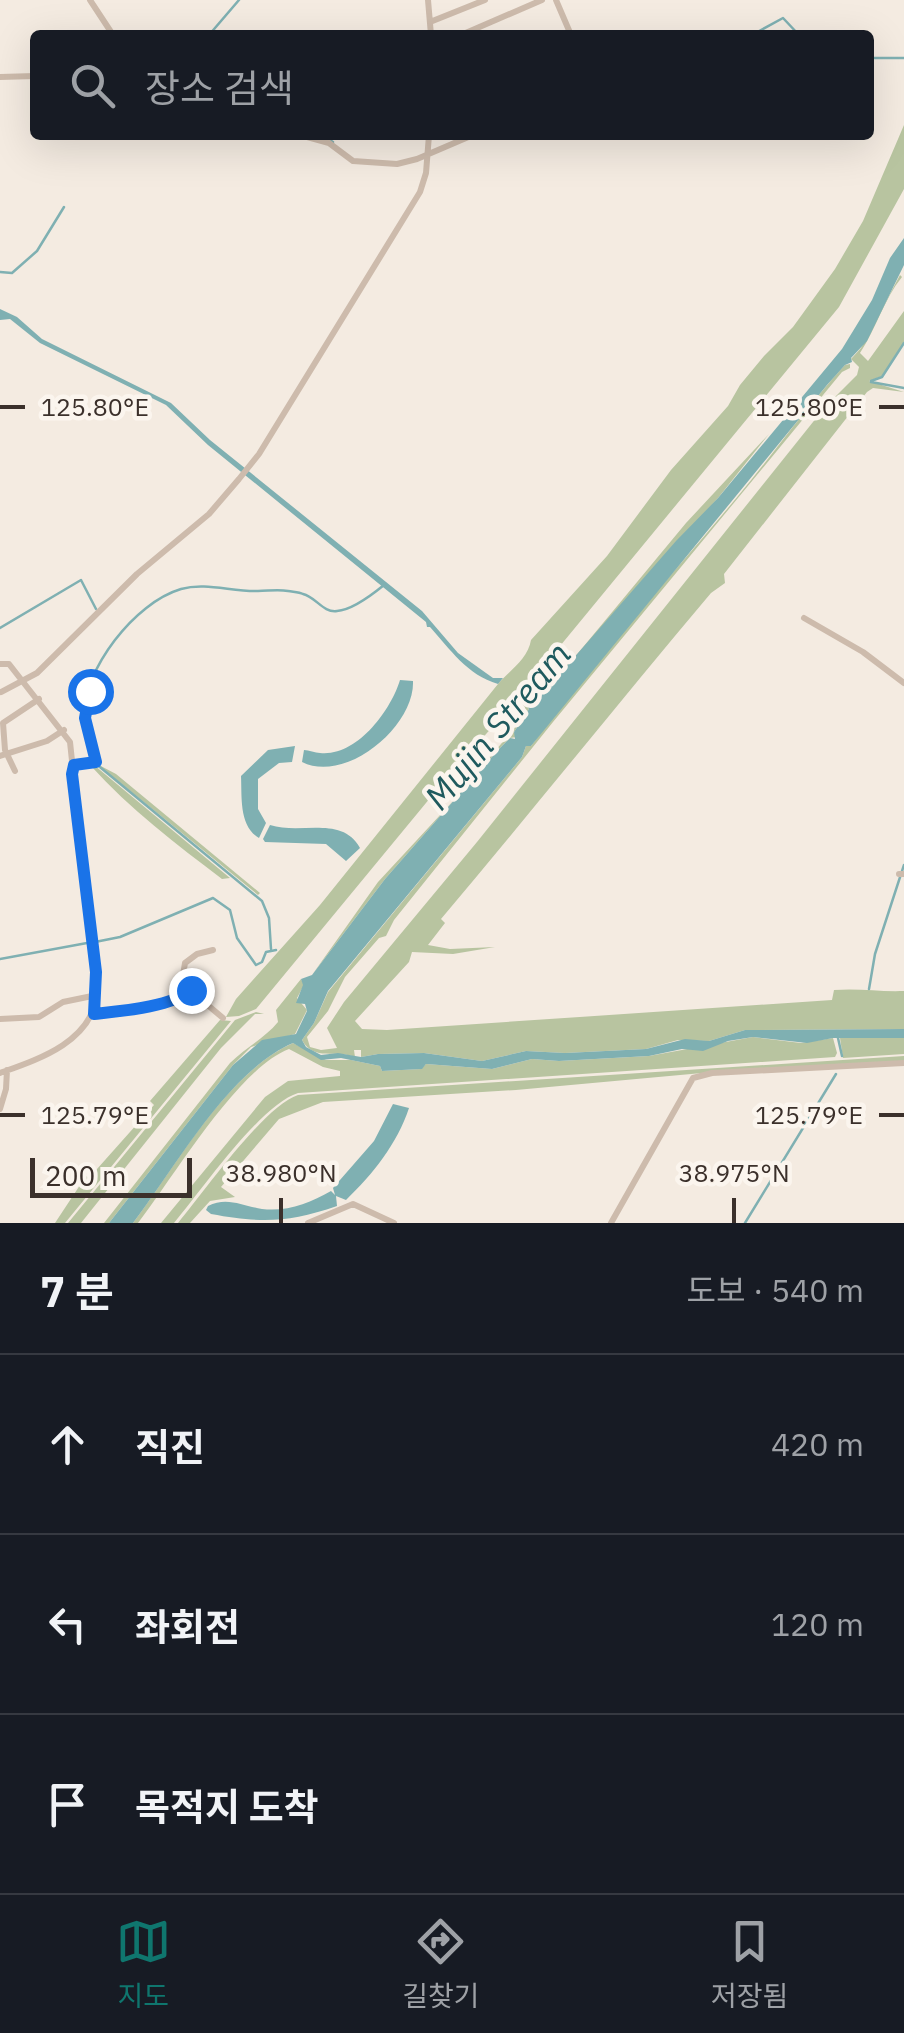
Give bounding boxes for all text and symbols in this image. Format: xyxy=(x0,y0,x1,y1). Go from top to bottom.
search box xyxy=(30,30,874,140)
icon: search xyxy=(65,58,120,113)
text: 장소 검색 xyxy=(145,63,294,112)
text: 125.80°E xyxy=(41,390,149,423)
text: 125.80°E xyxy=(755,390,863,423)
water label: Mujin Stream xyxy=(414,632,581,819)
route start xyxy=(68,669,114,715)
route end xyxy=(169,968,215,1014)
text: 125.79°E xyxy=(41,1098,149,1131)
text: 125.79°E xyxy=(755,1098,863,1131)
scale bar xyxy=(30,1153,192,1198)
text: 38.980°N xyxy=(225,1156,337,1189)
text: 38.975°N xyxy=(678,1156,790,1189)
text: 200 m xyxy=(45,1157,126,1194)
text: 7 분 xyxy=(40,1264,114,1319)
text: 도보 · 540 m xyxy=(686,1269,864,1311)
icon: ahead xyxy=(40,1417,95,1472)
text: 직진 xyxy=(135,1422,205,1471)
text: 420 m xyxy=(771,1423,864,1465)
icon: left xyxy=(40,1597,95,1652)
text: 좌회전 xyxy=(135,1602,240,1651)
text: 120 m xyxy=(771,1603,864,1645)
icon: arrive xyxy=(40,1777,95,1832)
text: 목적지 도착 xyxy=(135,1782,319,1831)
tab: 지도 xyxy=(116,1914,171,2014)
tab: 길찾기 xyxy=(402,1914,479,2014)
tab: 저장됨 xyxy=(711,1914,788,2014)

